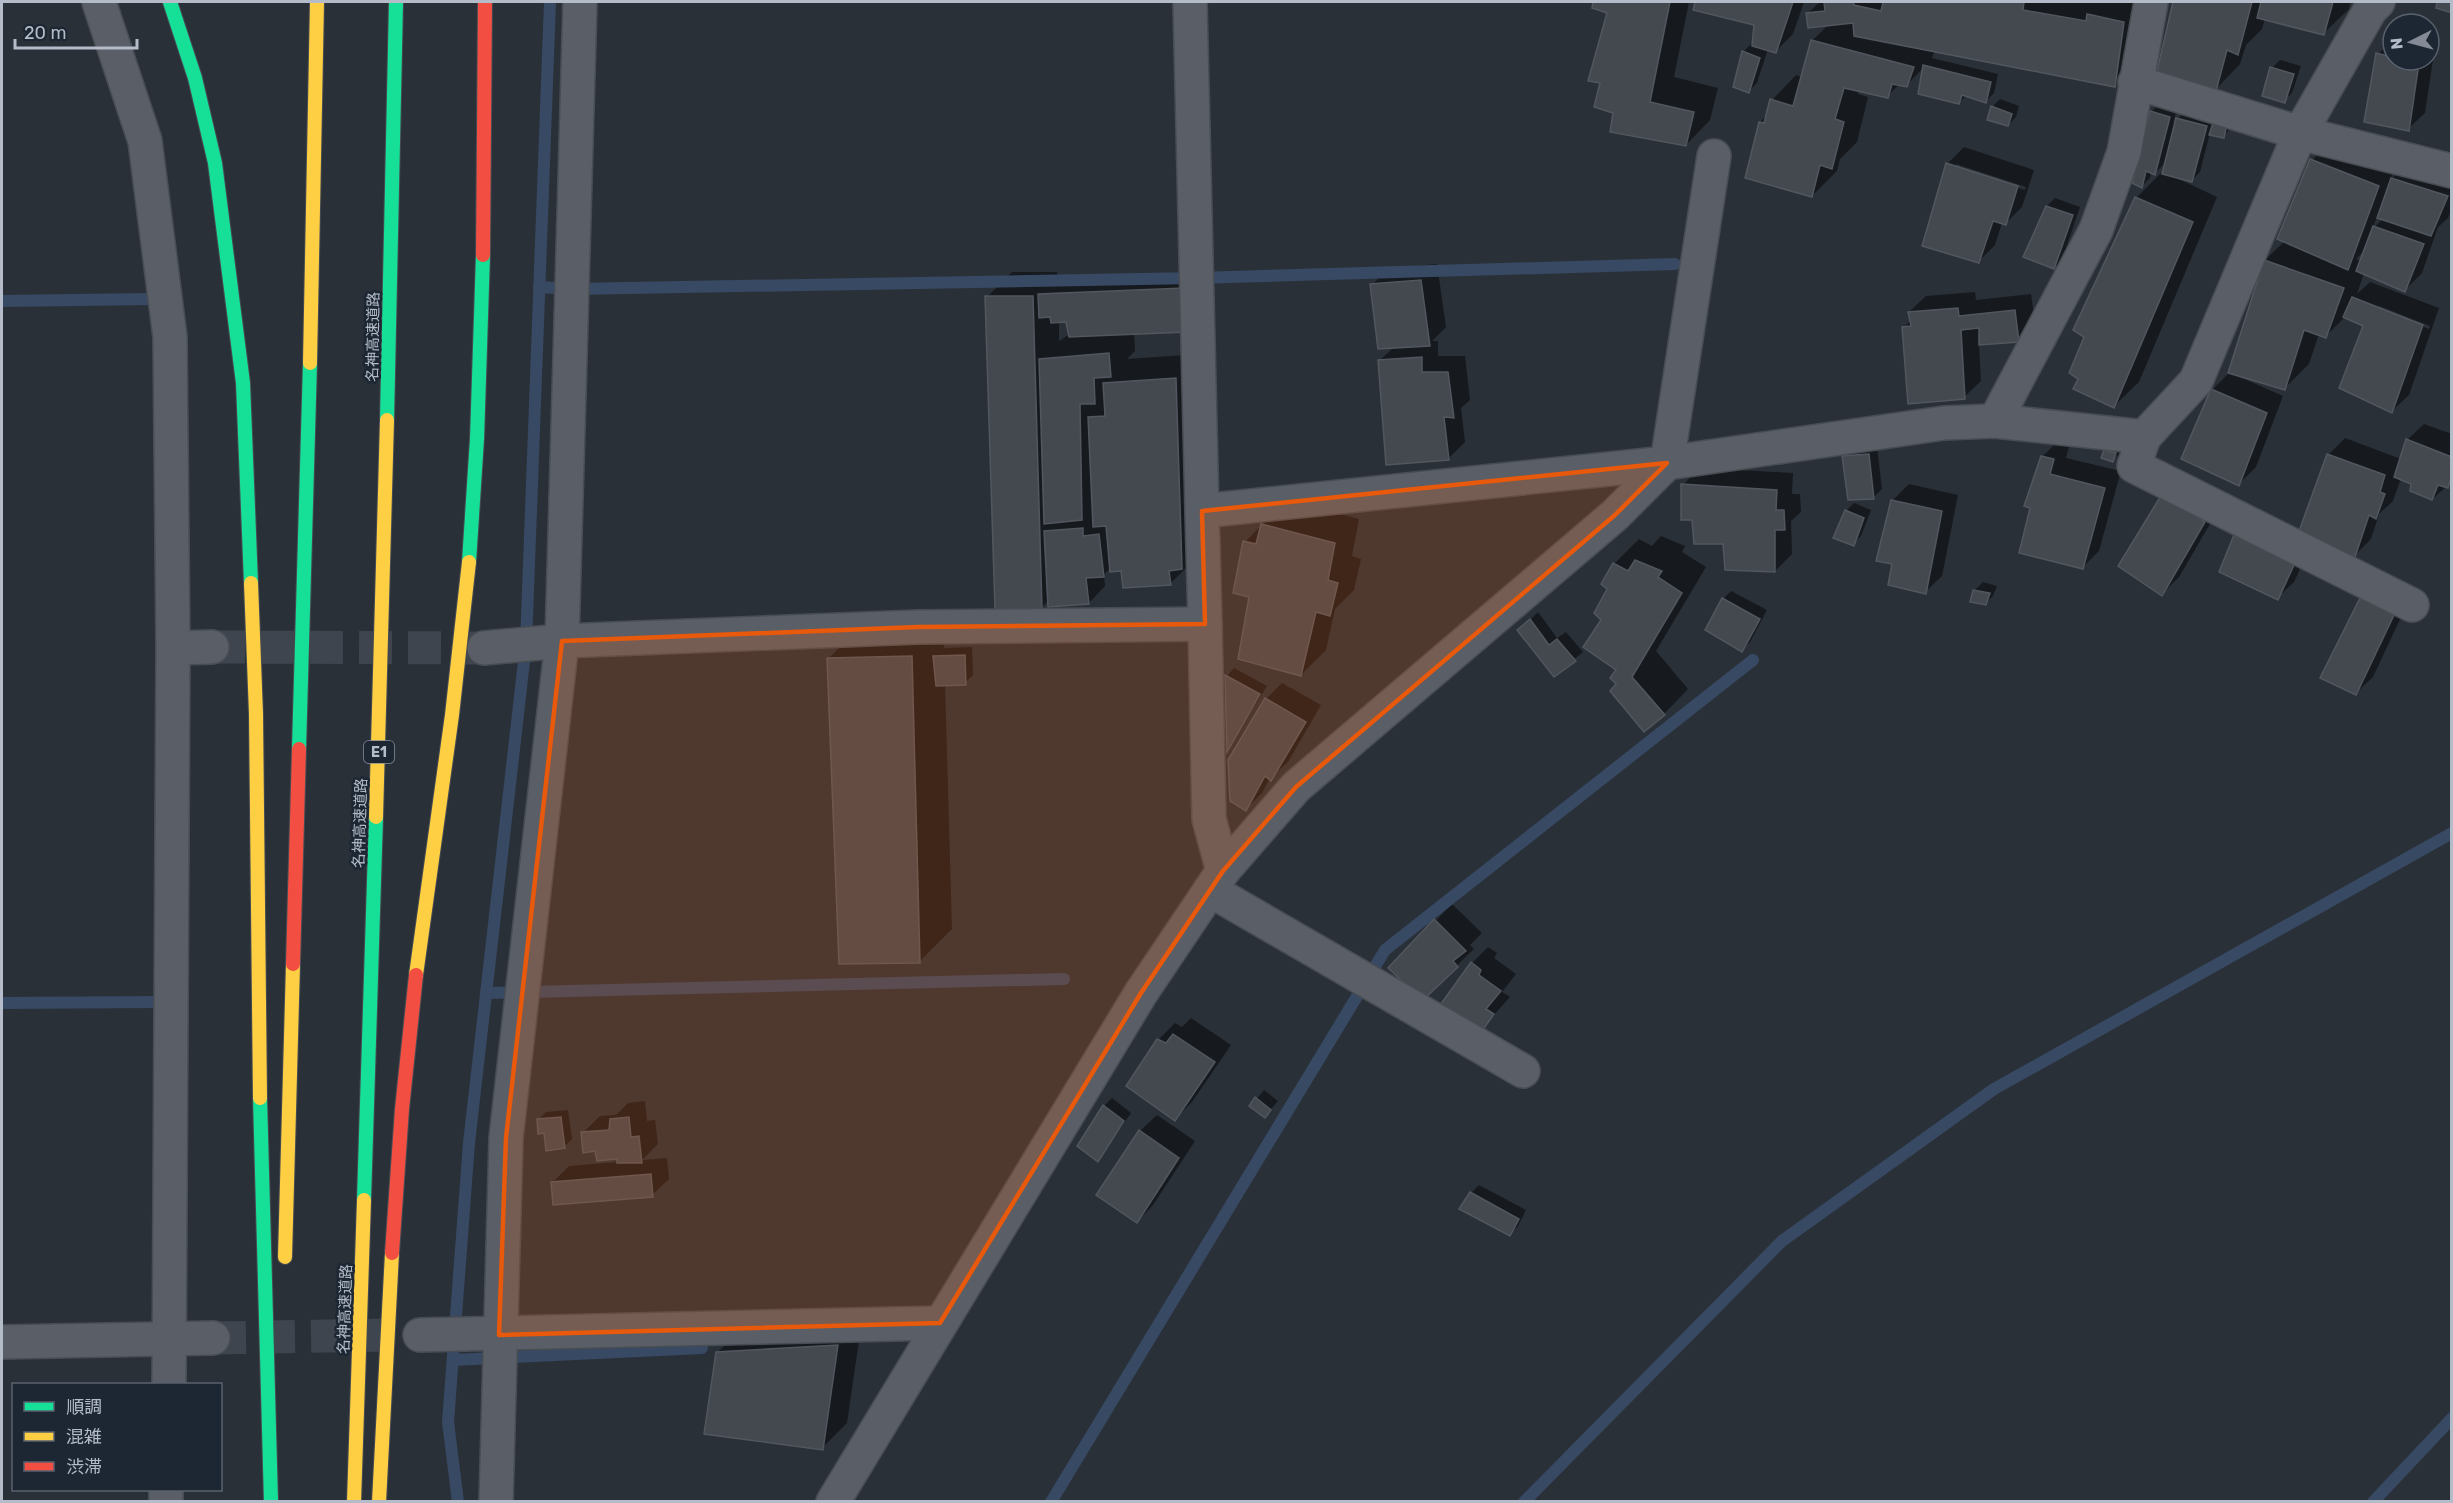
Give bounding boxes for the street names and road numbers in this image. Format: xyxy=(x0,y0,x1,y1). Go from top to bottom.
street label: 名神高速道路 xyxy=(363,292,383,382)
road number: E1 xyxy=(364,741,394,763)
street label: 名神高速道路 xyxy=(349,778,371,868)
street label: 名神高速道路 xyxy=(334,1264,356,1354)

